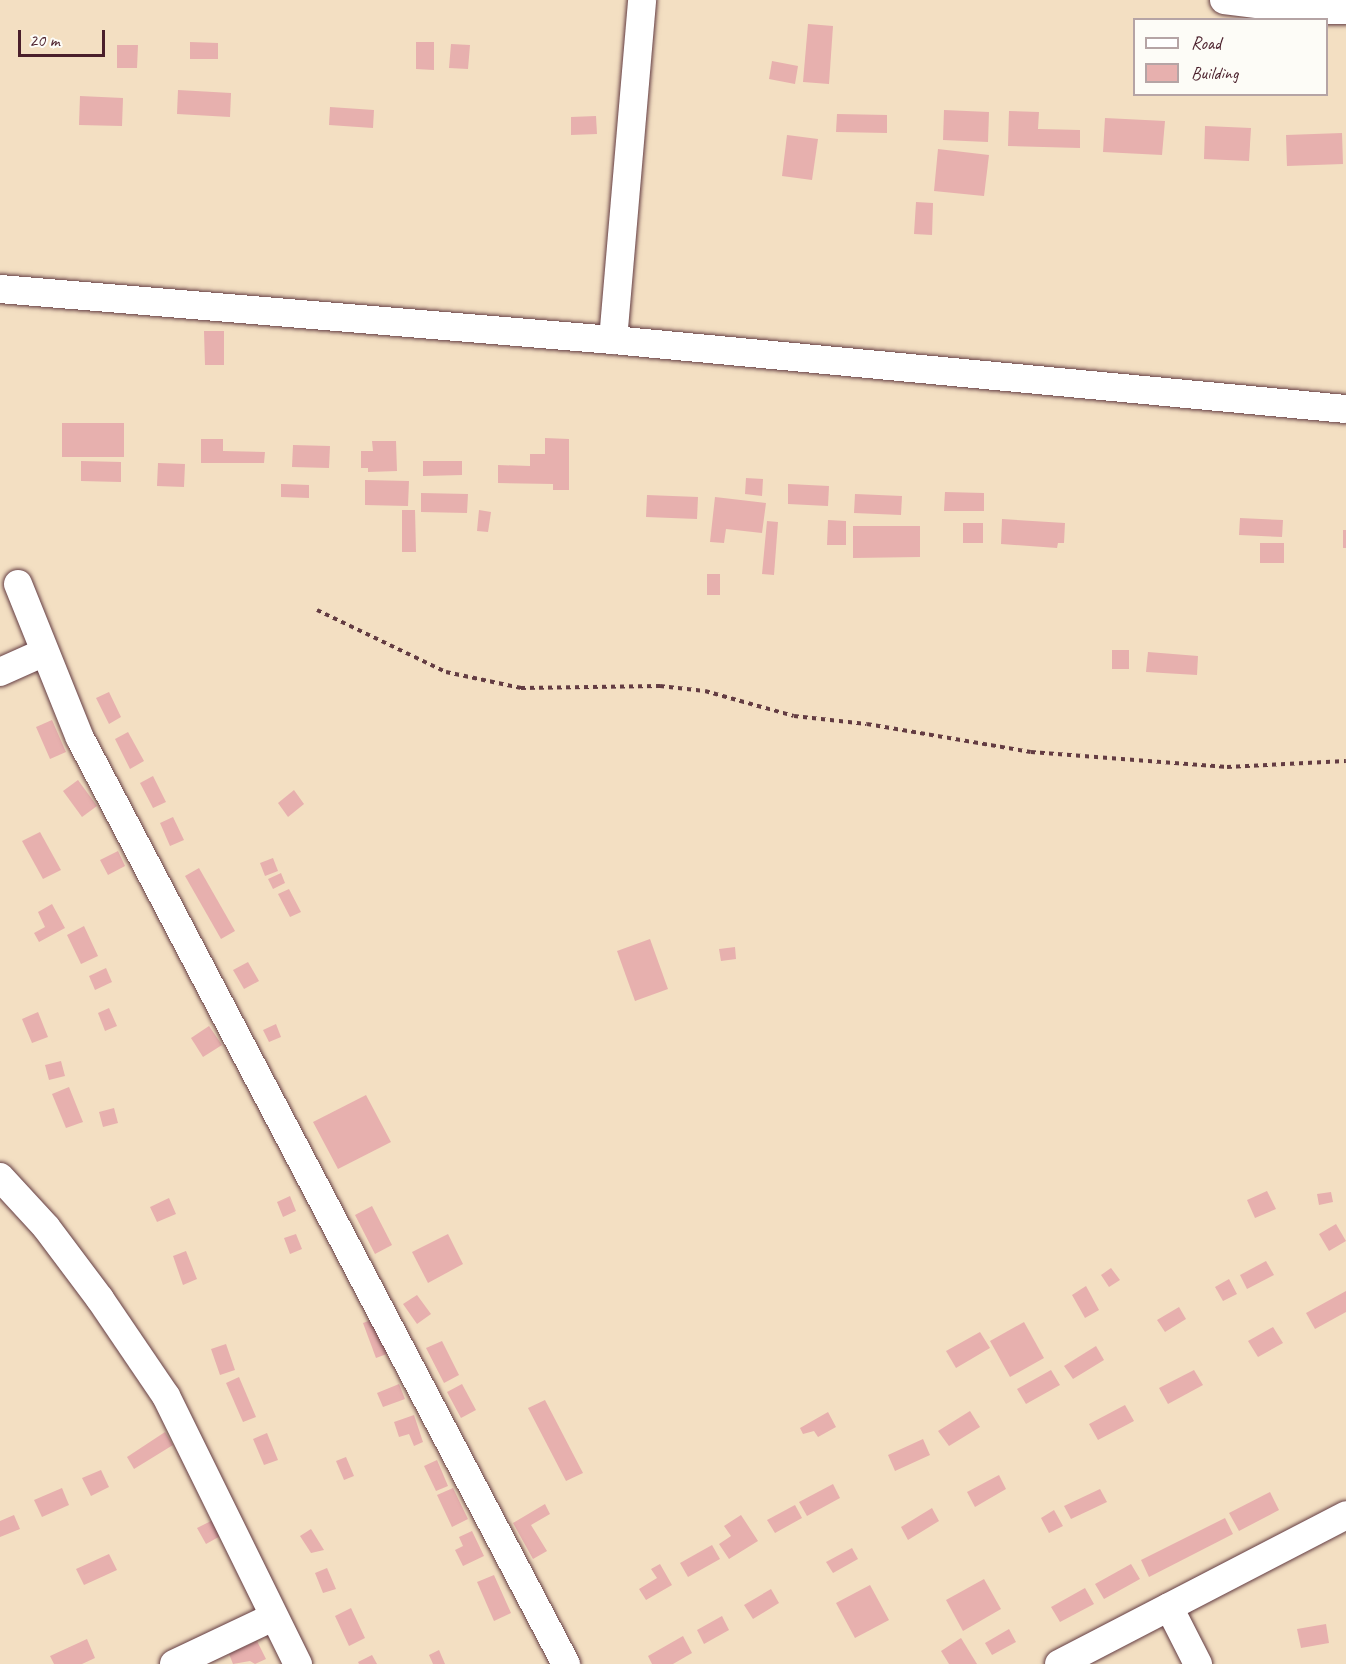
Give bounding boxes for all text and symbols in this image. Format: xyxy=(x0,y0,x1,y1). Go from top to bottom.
scale bar xyxy=(21,18,108,56)
legend xyxy=(1133,18,1328,96)
text: 20 m xyxy=(29,29,60,51)
text: Road xyxy=(1191,32,1221,54)
text: Building xyxy=(1191,62,1238,84)

